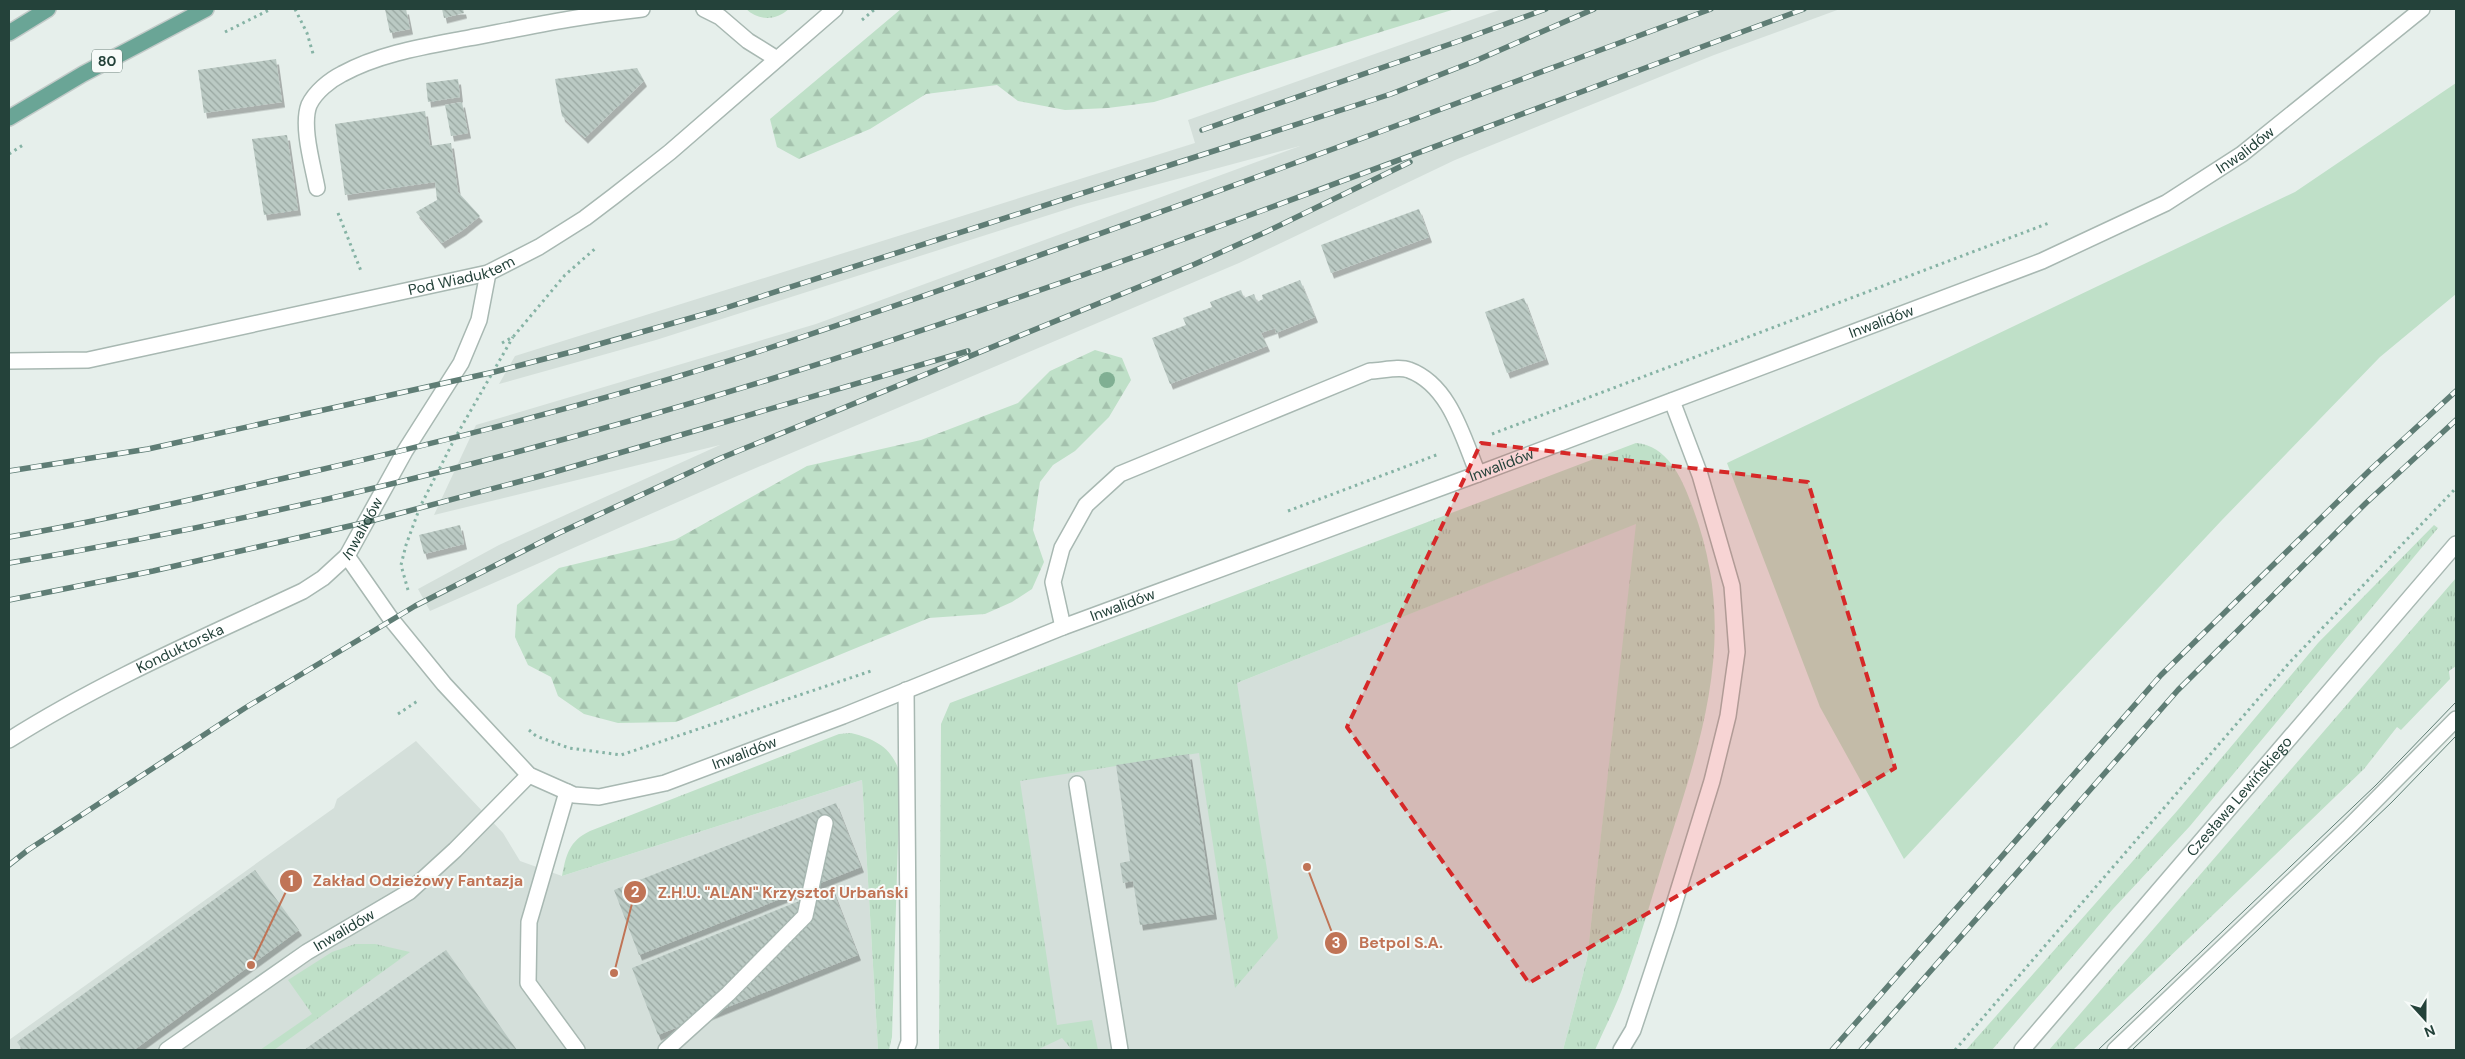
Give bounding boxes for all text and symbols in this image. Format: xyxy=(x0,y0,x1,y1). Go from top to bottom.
road number: 80 xyxy=(92,49,122,72)
street label: Inwalidów xyxy=(2212,121,2279,178)
street label: Pod Wiaduktem xyxy=(406,251,518,300)
street label: Inwalidów xyxy=(1846,300,1917,343)
street label: Inwalidów xyxy=(1466,444,1537,486)
street label: Inwalidów xyxy=(339,493,388,565)
street label: Inwalidów xyxy=(1087,584,1158,626)
street label: Konduktorska xyxy=(133,619,227,678)
street label: Inwalidów xyxy=(709,732,780,774)
street label: Czesława Lewińskiego xyxy=(2182,732,2297,861)
callout: Zakład Odzieżowy Fantazja xyxy=(278,865,534,896)
text: Zakład Odzieżowy Fantazja xyxy=(313,870,523,891)
text: 1 xyxy=(288,871,294,891)
callout: Z.H.U. "ALAN" Krzysztof Urbański xyxy=(623,876,918,907)
text: 2 xyxy=(631,882,640,902)
text: Z.H.U. "ALAN" Krzysztof Urbański xyxy=(658,882,908,903)
street label: Inwalidów xyxy=(310,904,379,956)
callout: Betpol S.A. xyxy=(1324,927,1453,958)
text: Betpol S.A. xyxy=(1359,932,1443,953)
text: 3 xyxy=(1331,933,1341,953)
north arrow xyxy=(2400,994,2450,1044)
text: N xyxy=(2422,1021,2438,1041)

